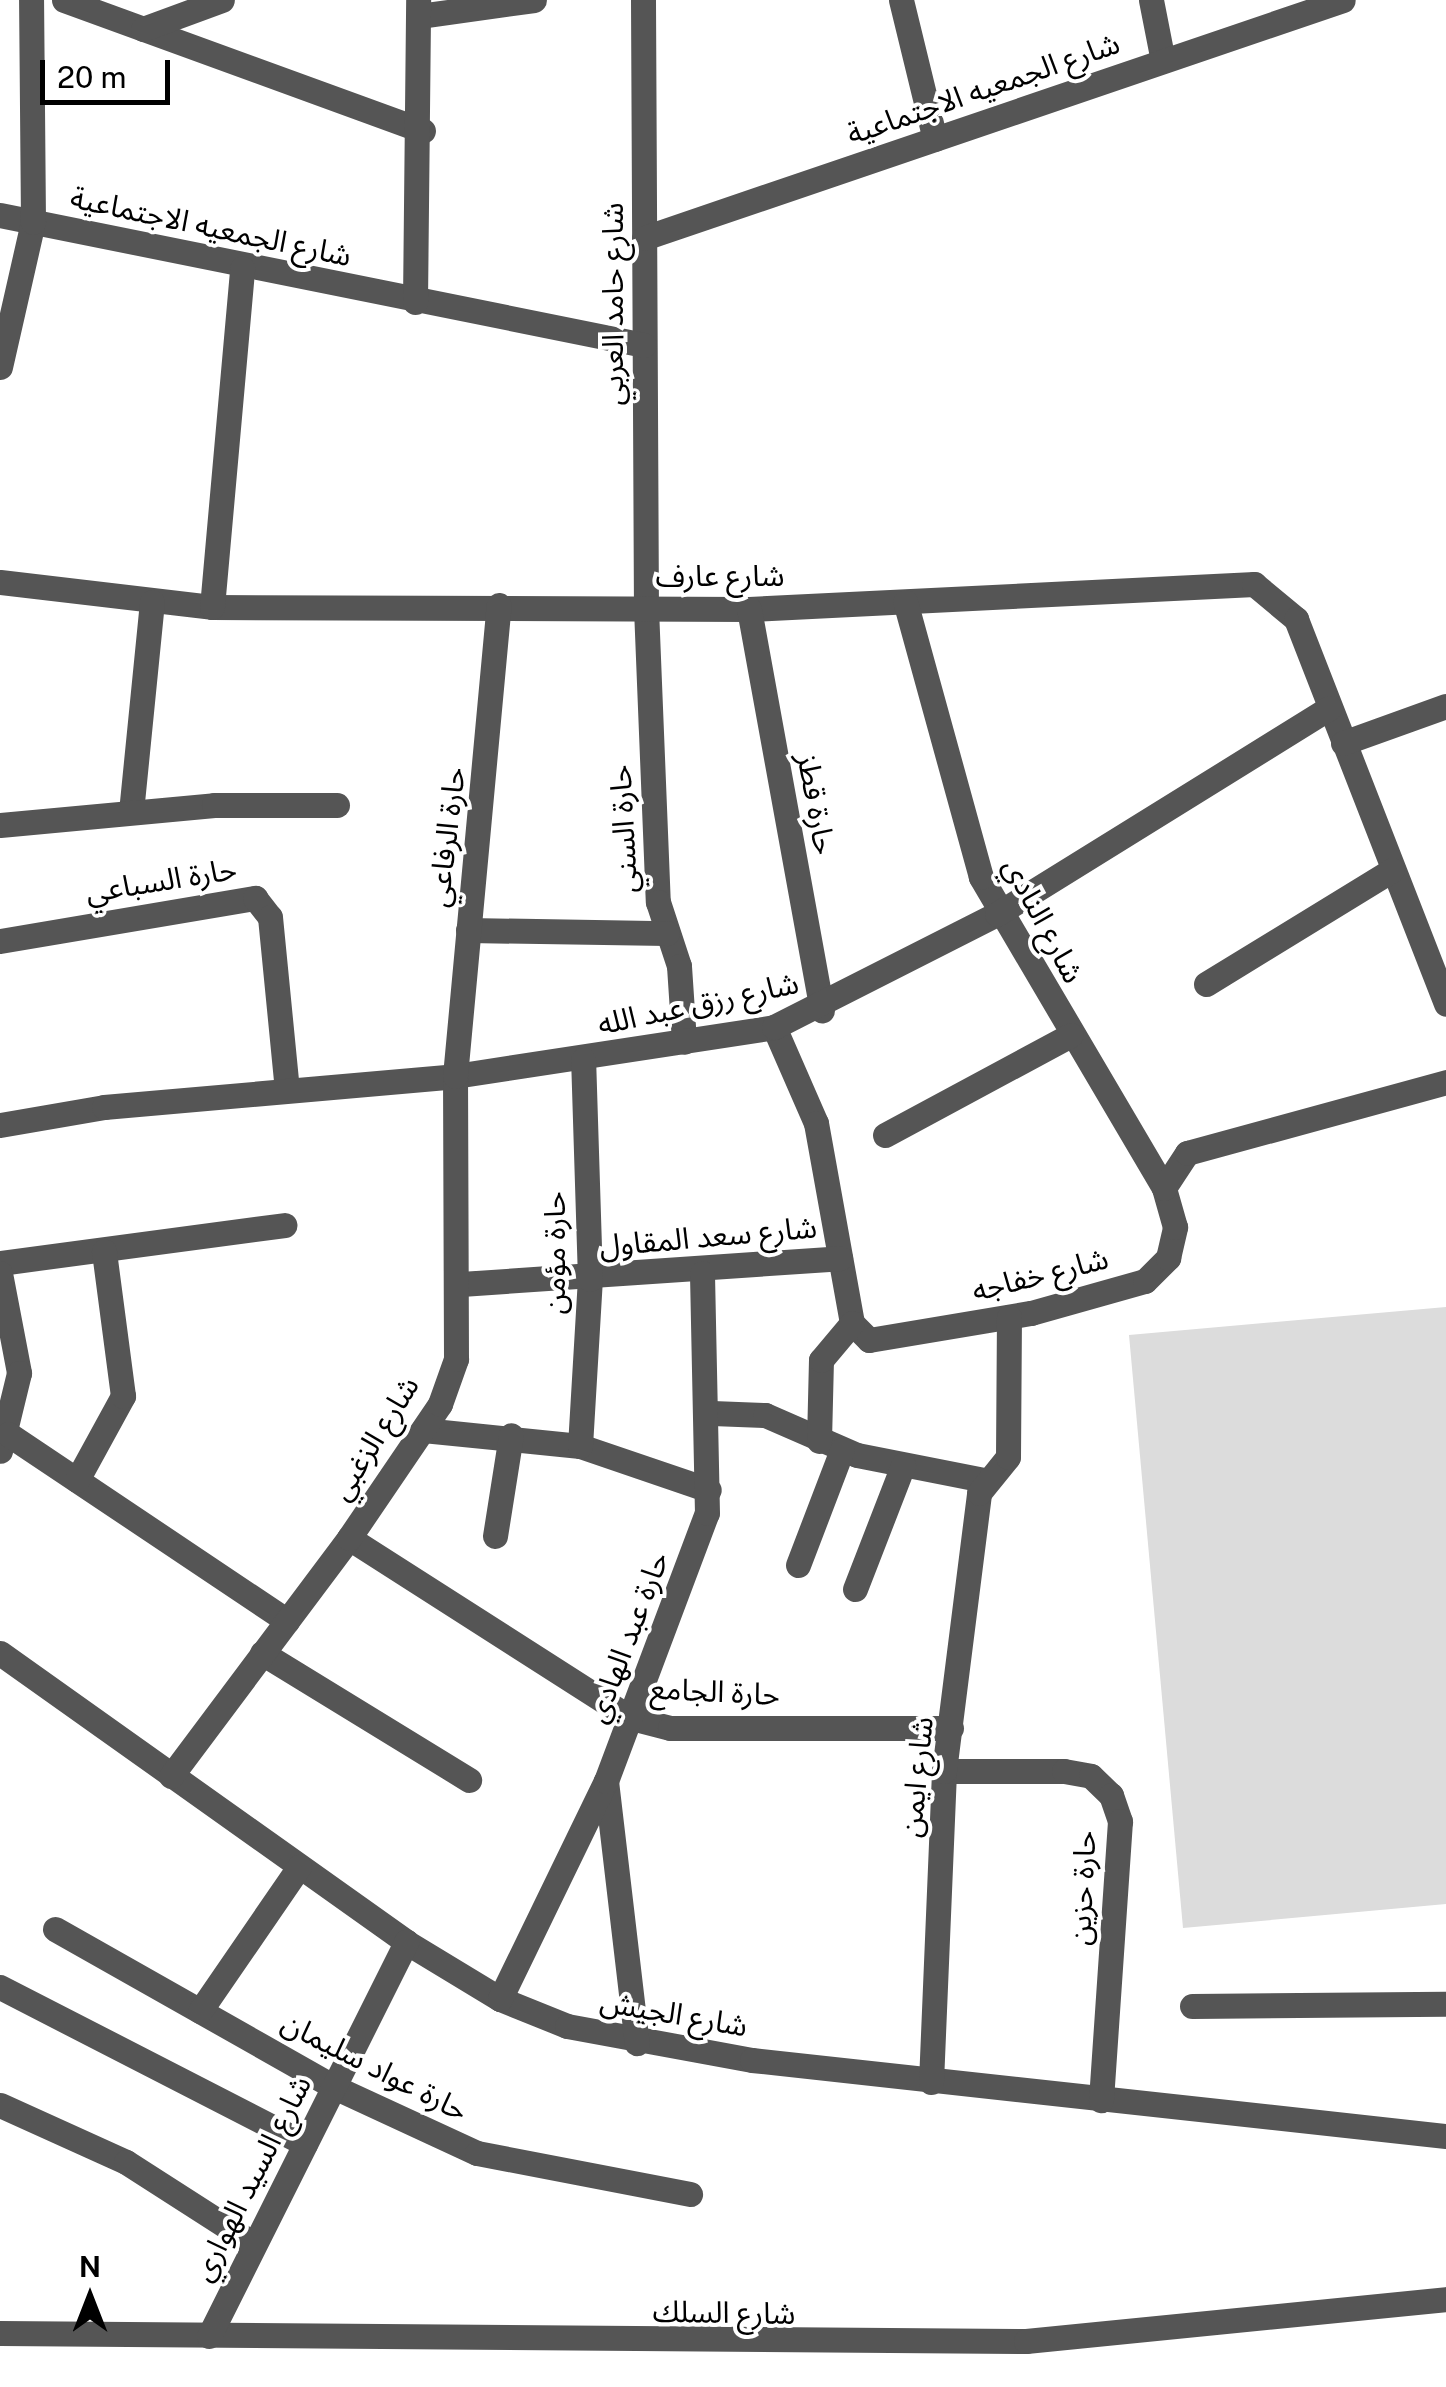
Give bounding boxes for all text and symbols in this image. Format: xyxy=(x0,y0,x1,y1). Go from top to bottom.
street label: شارع الجمعيه الاجتماعية xyxy=(842,24,1124,152)
scale bar xyxy=(45,40,175,102)
text: 20 m xyxy=(57,59,126,95)
street label: شارع الجمعيه الاجتماعية xyxy=(67,179,355,273)
street label: شارع حامد العربي xyxy=(594,203,630,405)
street label: شارع عارف xyxy=(655,557,785,593)
street label: حارة قطز xyxy=(790,751,844,857)
street label: حارة السني xyxy=(602,764,644,894)
street label: حارة الرفاعي xyxy=(420,765,472,909)
street label: حارة السباعي xyxy=(83,850,239,910)
street label: شارع النادي xyxy=(996,851,1092,989)
street label: شارع رزق عبد الله xyxy=(594,964,802,1042)
street label: حارة مؤمن xyxy=(536,1191,572,1315)
street label: شارع سعد المقاول xyxy=(598,1209,818,1263)
street label: شارع خفاجه xyxy=(968,1240,1112,1308)
street label: شارع الزغبي xyxy=(322,1369,426,1507)
street label: حارة عبد الهادي xyxy=(578,1546,676,1728)
street label: حارة الجامع xyxy=(649,1670,781,1712)
street label: شارع ايمن xyxy=(892,1715,940,1839)
street label: حارة حزين xyxy=(1061,1830,1103,1946)
street label: شارع الجيش xyxy=(597,1982,751,2044)
street label: حارة عواد سليمان xyxy=(276,2004,474,2128)
street label: شارع السيد الهواري xyxy=(184,2069,318,2287)
north arrow xyxy=(40,2247,140,2347)
text: N xyxy=(79,2250,101,2283)
street label: شارع السلك xyxy=(652,2293,796,2331)

